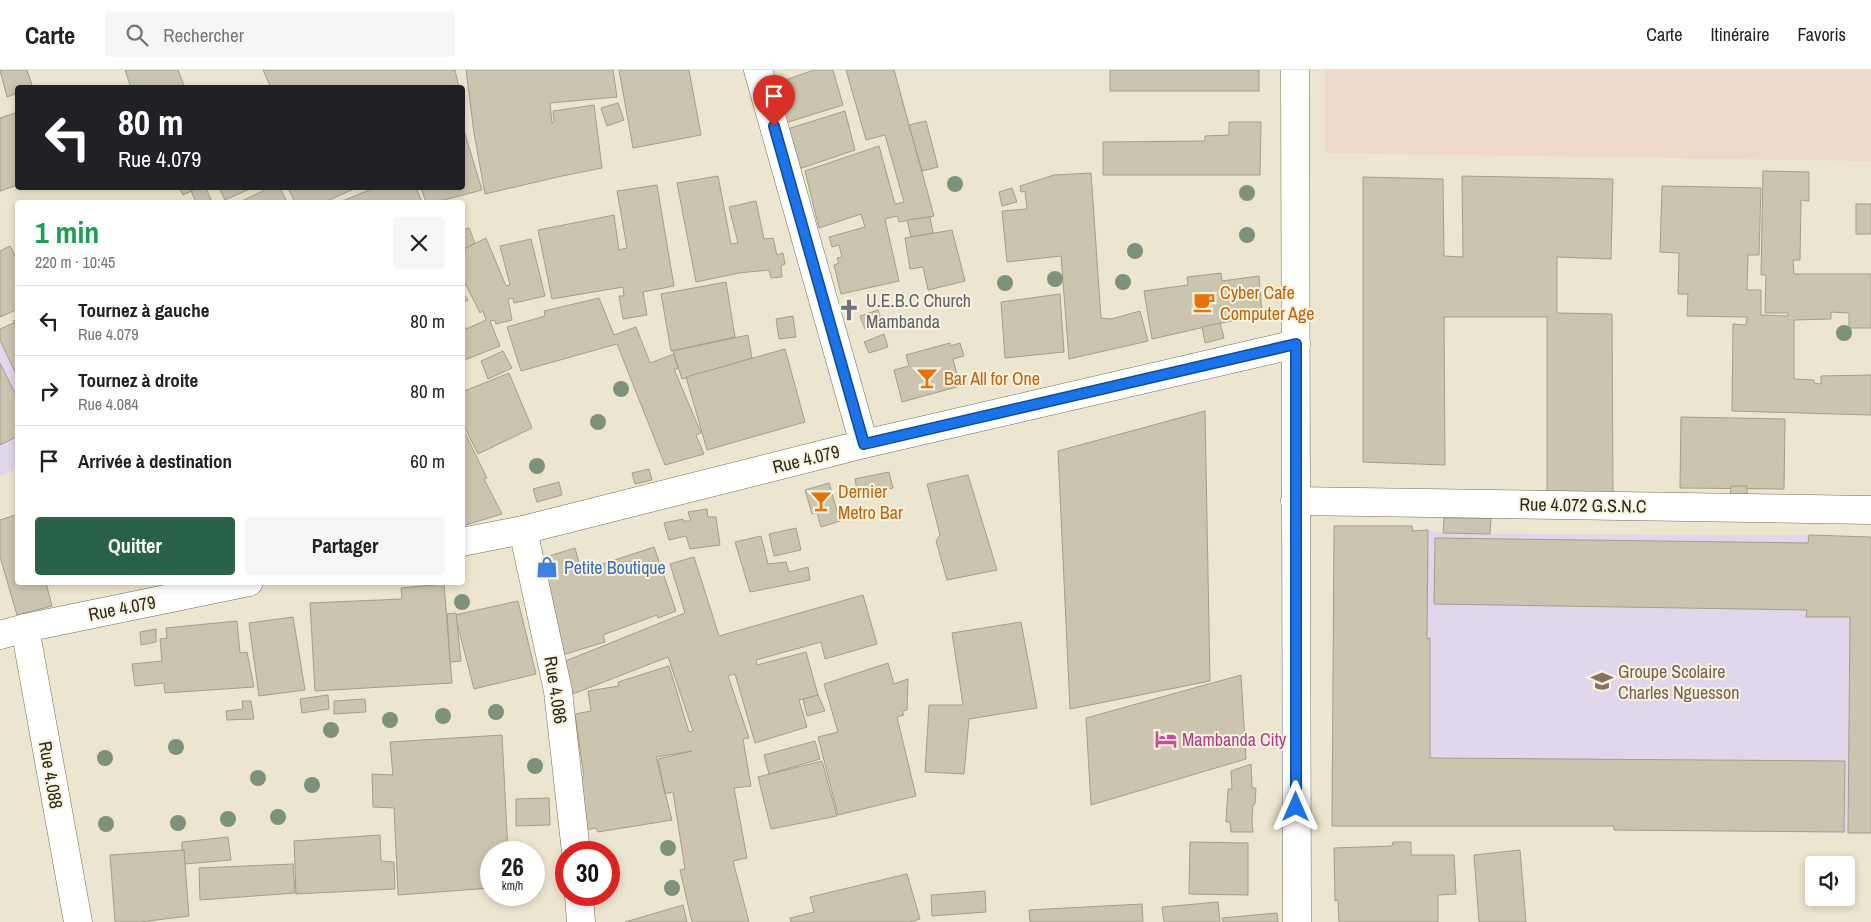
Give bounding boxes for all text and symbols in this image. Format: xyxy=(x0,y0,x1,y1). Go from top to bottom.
search box xyxy=(105,12,455,57)
text: Carte xyxy=(25,19,75,51)
icon: search xyxy=(123,21,151,49)
text: Rechercher xyxy=(163,22,244,48)
text: Carte xyxy=(1646,22,1682,47)
text: Itinéraire xyxy=(1710,22,1770,47)
text: Favoris xyxy=(1798,22,1846,47)
pin xyxy=(753,75,795,126)
icon: arrive xyxy=(760,82,788,110)
text: 80 m xyxy=(118,99,183,146)
icon: left xyxy=(35,105,100,170)
text: Rue 4.079 xyxy=(118,144,201,174)
text: 1 min xyxy=(35,212,99,252)
button: close xyxy=(393,217,445,269)
text: 220 m · 10:45 xyxy=(35,251,115,273)
place label: Cyber Cafe Computer Age xyxy=(1220,280,1314,326)
place label: U.E.B.C Church Mambanda xyxy=(866,288,971,334)
cafe icon: Cyber Cafe Computer Age xyxy=(1191,289,1217,315)
text: Tournez à gauche xyxy=(78,297,209,323)
church icon: U.E.B.C Church Mambanda xyxy=(836,297,862,323)
icon: left xyxy=(35,307,63,335)
text: 80 m xyxy=(410,308,445,334)
text: Rue 4.079 xyxy=(78,323,139,345)
bar icon: Bar All for One xyxy=(914,365,940,391)
place label: Bar All for One xyxy=(944,366,1040,391)
text: Tournez à droite xyxy=(78,367,198,393)
icon: right xyxy=(35,377,63,405)
text: 80 m xyxy=(410,378,445,404)
text: Rue 4.084 xyxy=(78,393,139,415)
street label: Rue 4.079 xyxy=(770,439,842,479)
icon: arrive xyxy=(35,447,63,475)
text: Arrivée à destination xyxy=(78,448,232,474)
text: 60 m xyxy=(410,448,445,474)
place label: Dernier Metro Bar xyxy=(838,479,903,525)
bar icon: Dernier Metro Bar xyxy=(808,488,834,514)
street label: Rue 4.072 G.S.N.C xyxy=(1519,491,1647,519)
button: Quitter xyxy=(35,517,235,575)
button: Partager xyxy=(245,517,445,575)
shop icon: Petite Boutique xyxy=(534,554,560,580)
place label: Petite Boutique xyxy=(564,555,666,580)
street label: Rue 4.079 xyxy=(86,589,158,627)
street label: Rue 4.086 xyxy=(538,654,574,726)
place label: Groupe Scolaire Charles Nguesson xyxy=(1618,659,1739,705)
school or university icon: Groupe Scolaire Charles Nguesson xyxy=(1589,668,1615,694)
hotel icon: Mambanda City xyxy=(1153,726,1179,752)
place label: Mambanda City xyxy=(1182,727,1287,752)
street label: Rue 4.088 xyxy=(33,739,69,811)
position arrow xyxy=(1269,780,1321,832)
speed limit sign: 30 xyxy=(555,841,620,906)
text: 26 xyxy=(501,850,524,884)
map controls xyxy=(1805,856,1855,906)
button: sound xyxy=(1805,856,1855,906)
text: km/h xyxy=(502,878,523,894)

